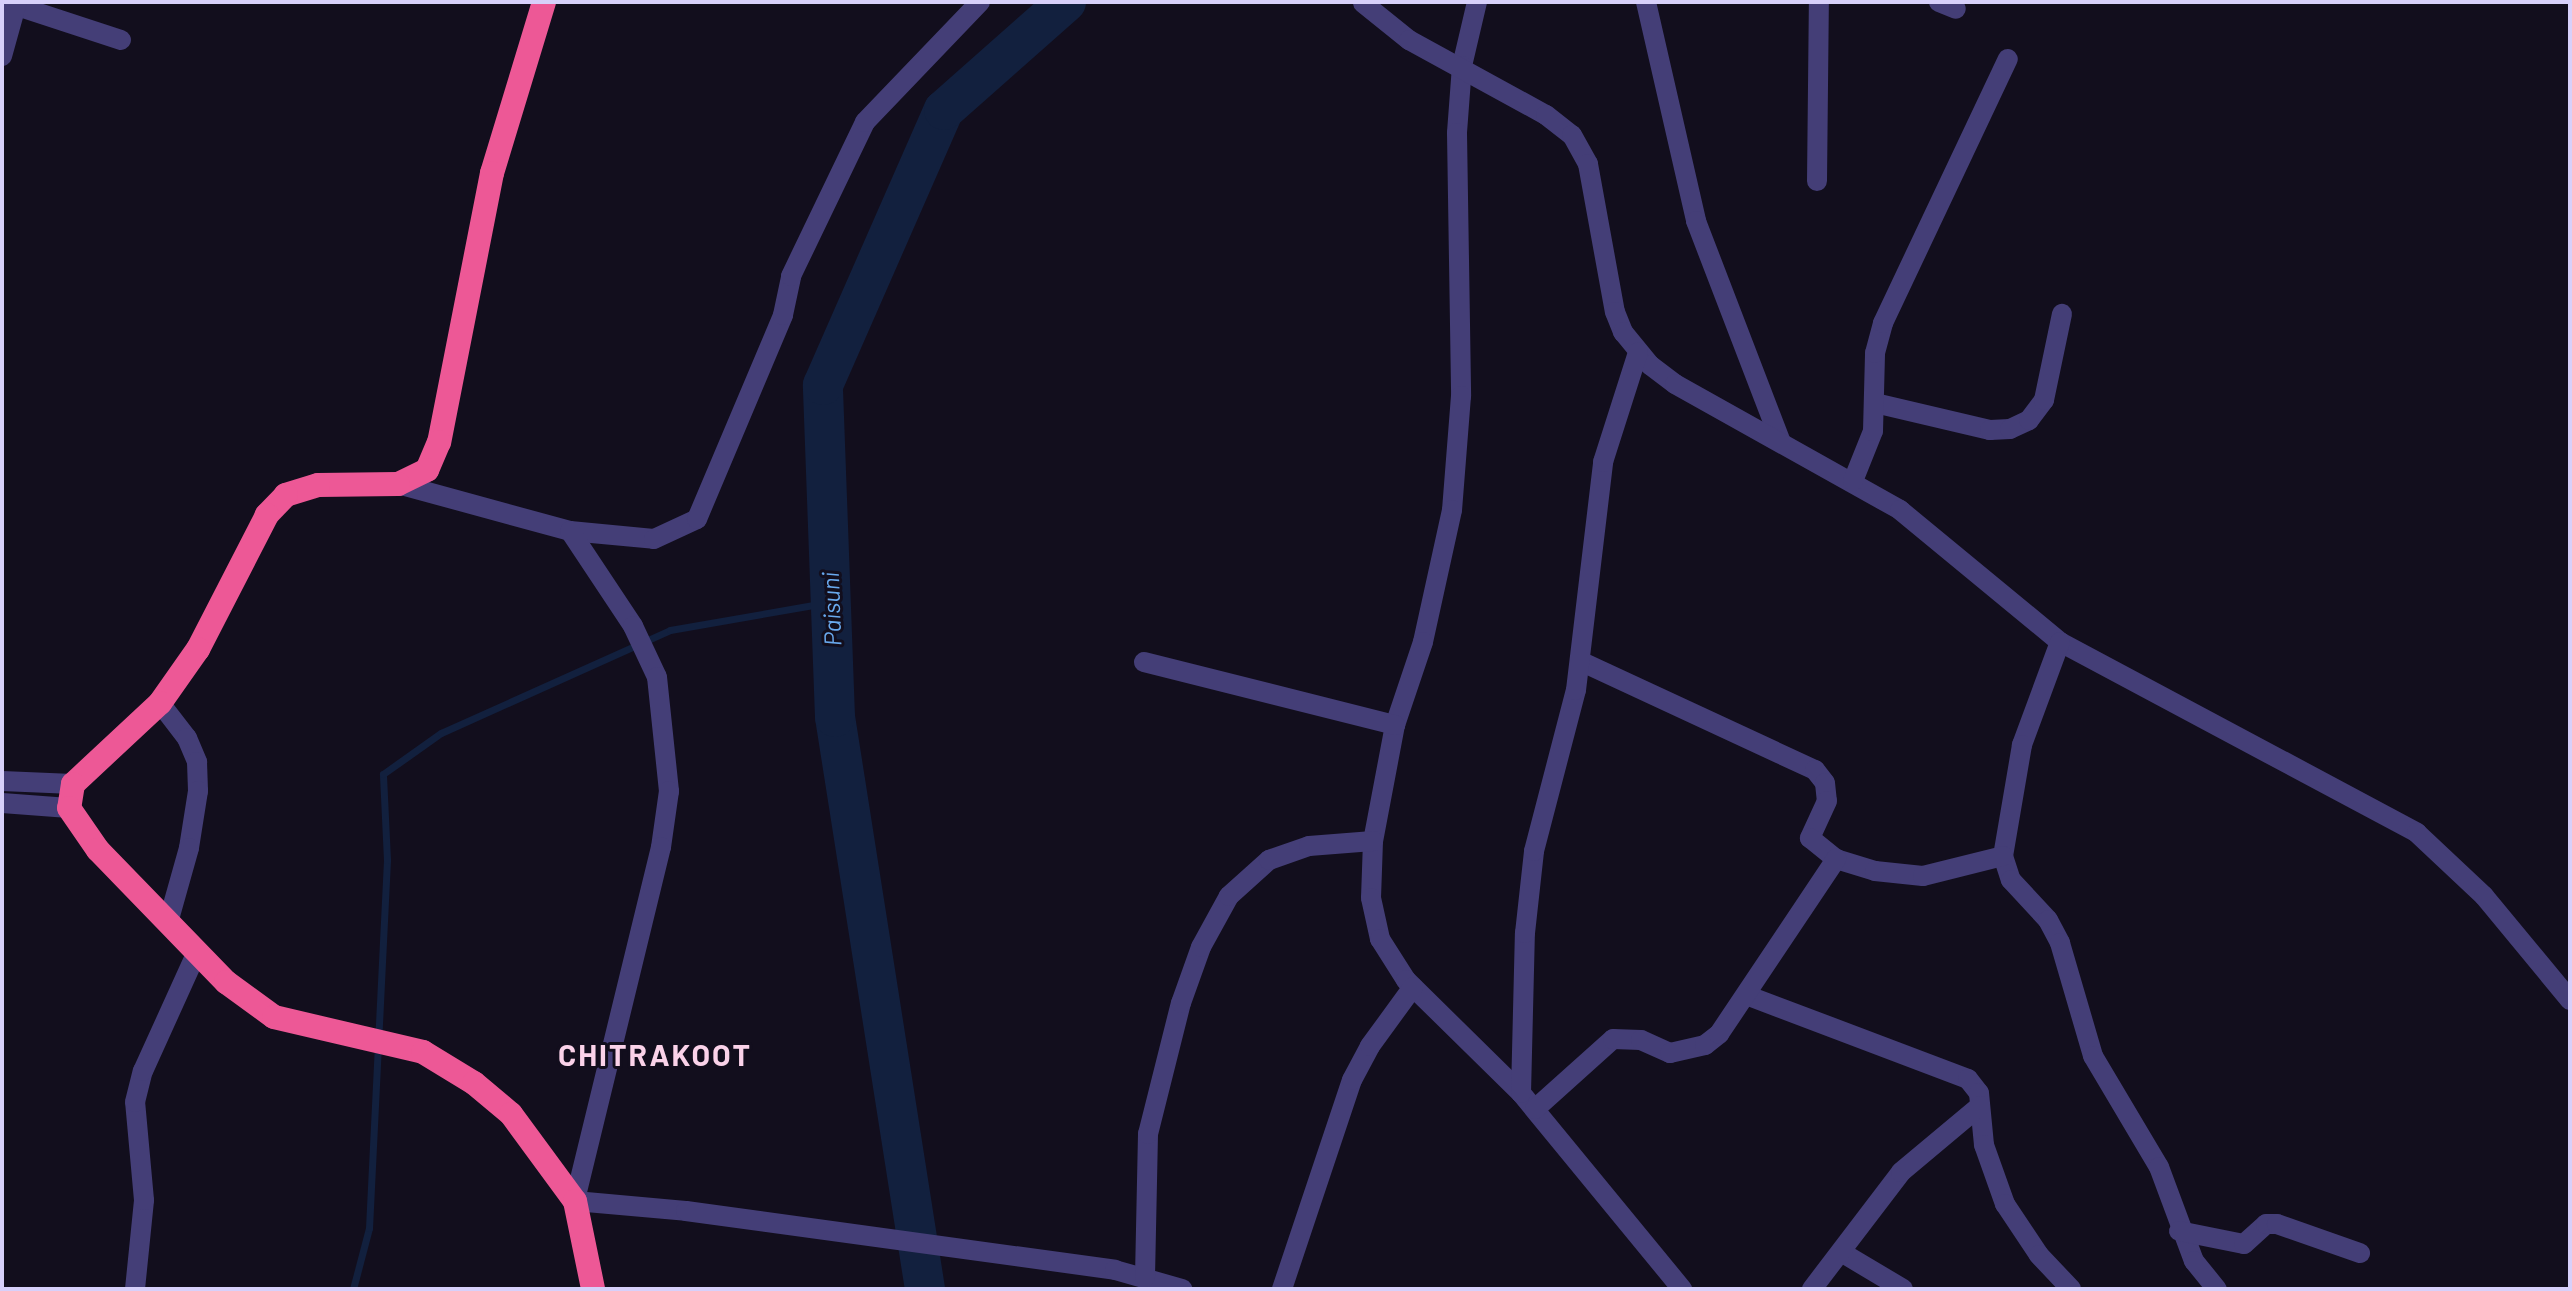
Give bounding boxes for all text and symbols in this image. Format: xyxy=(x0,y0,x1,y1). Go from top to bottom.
water label: Paisuni xyxy=(815,571,847,647)
district label: CHITRAKOOT xyxy=(558,1036,752,1072)

